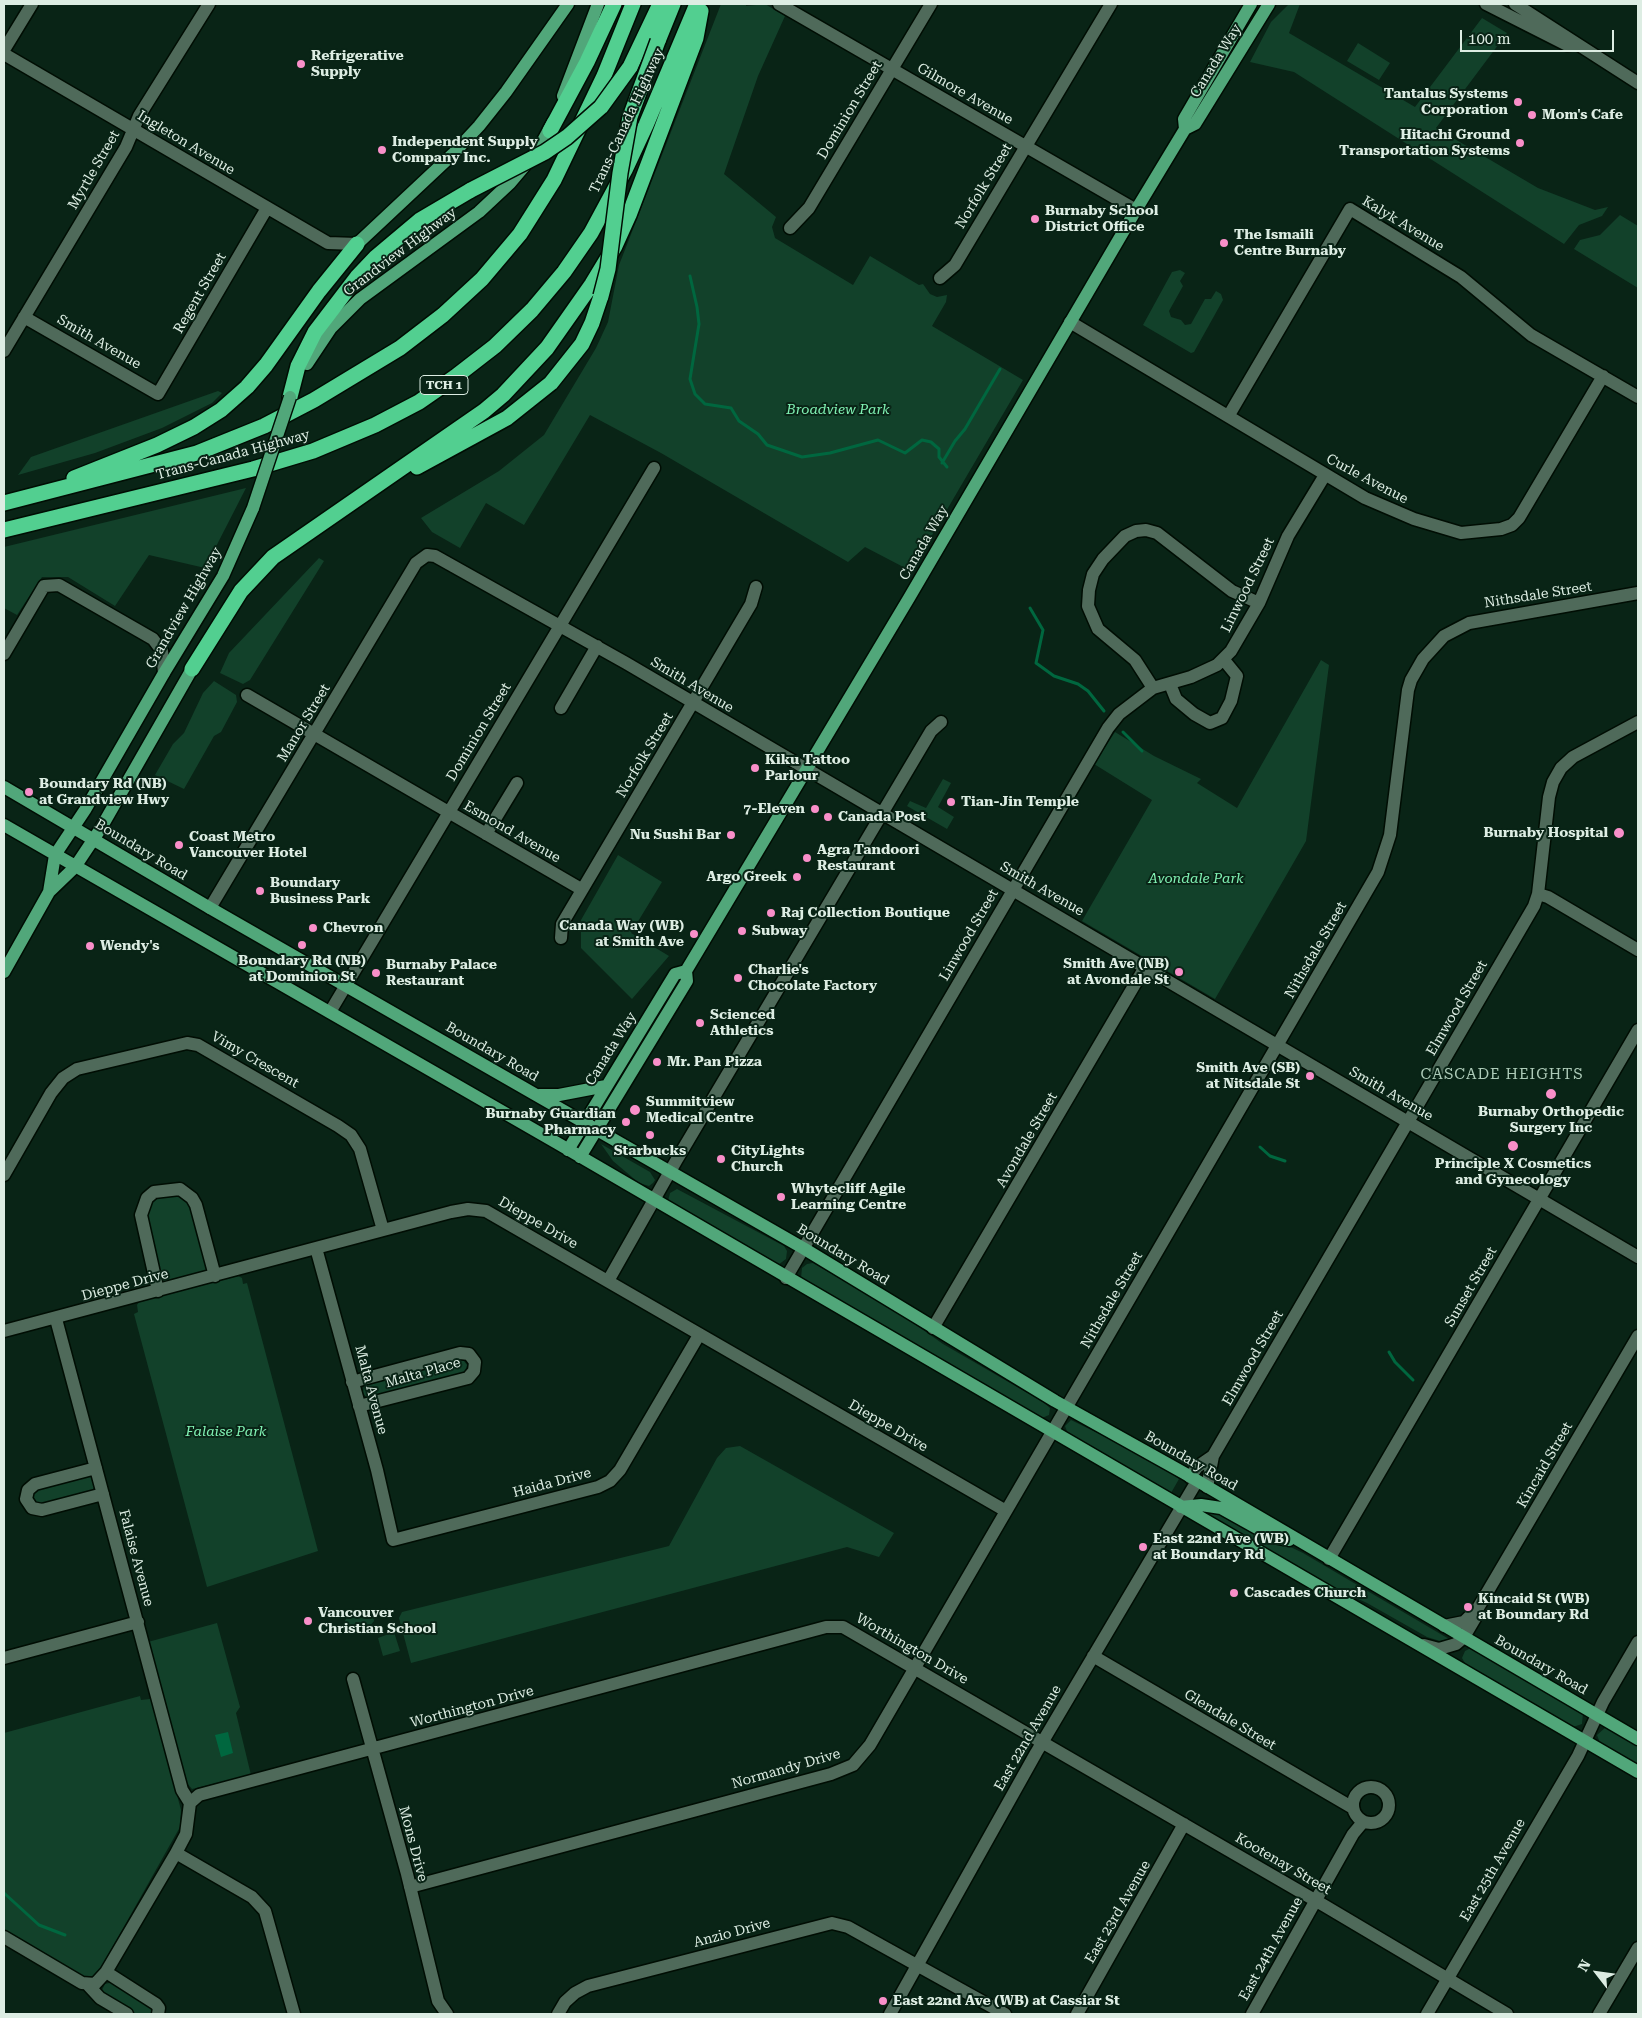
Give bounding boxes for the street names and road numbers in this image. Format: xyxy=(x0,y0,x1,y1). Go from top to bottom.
street label: Canada Way xyxy=(1187,21,1245,101)
street label: Trans-Canada Highway xyxy=(586,46,668,196)
street label: Dominion Street xyxy=(814,58,886,162)
street label: Gilmore Avenue xyxy=(914,60,1016,128)
street label: Ingleton Avenue xyxy=(134,107,238,179)
street label: Myrtle Street xyxy=(65,128,123,212)
street label: Norfolk Street xyxy=(952,140,1016,232)
street label: Kalyk Avenue xyxy=(1359,193,1447,255)
street label: Grandview Highway xyxy=(340,204,460,300)
street label: Regent Street xyxy=(170,250,230,336)
street label: Smith Avenue xyxy=(54,311,144,373)
road number: TCH 1 xyxy=(420,376,468,394)
street label: Trans-Canada Highway xyxy=(154,426,312,484)
street label: Curle Avenue xyxy=(1323,450,1411,508)
street label: Canada Way xyxy=(896,503,952,583)
street label: Linwood Street xyxy=(1218,535,1278,635)
street label: Grandview Highway xyxy=(142,544,226,672)
street label: Nithsdale Street xyxy=(1483,578,1593,612)
street label: Smith Avenue xyxy=(647,654,737,716)
street label: Dominion Street xyxy=(443,680,515,784)
street label: Manor Street xyxy=(274,681,334,765)
street label: Norfolk Street xyxy=(613,709,677,801)
street label: Esmond Avenue xyxy=(461,798,563,866)
street label: Boundary Road xyxy=(92,816,190,884)
street label: Smith Avenue xyxy=(997,858,1087,920)
street label: Linwood Street xyxy=(936,886,1002,984)
street label: Nithsdale Street xyxy=(1282,899,1350,1001)
street label: Elmwood Street xyxy=(1423,957,1491,1059)
street label: Canada Way xyxy=(582,1009,640,1089)
street label: Boundary Road xyxy=(443,1019,541,1085)
street label: Vimy Crescent xyxy=(208,1028,302,1092)
street label: Smith Avenue xyxy=(1346,1063,1436,1125)
street label: Avondale Street xyxy=(993,1089,1061,1191)
street label: Dieppe Drive xyxy=(495,1193,581,1253)
street label: Boundary Road xyxy=(794,1221,892,1289)
street label: Sunset Street xyxy=(1441,1244,1501,1330)
street label: Nithsdale Street xyxy=(1078,1249,1146,1351)
street label: Dieppe Drive xyxy=(80,1265,170,1305)
street label: Elmwood Street xyxy=(1219,1307,1287,1409)
street label: Malta Avenue xyxy=(351,1344,391,1436)
street label: Malta Place xyxy=(383,1354,463,1392)
street label: Dieppe Drive xyxy=(845,1396,931,1456)
street label: Kincaid Street xyxy=(1514,1419,1576,1511)
street label: Boundary Road xyxy=(1142,1428,1240,1494)
street label: Haida Drive xyxy=(511,1465,593,1501)
street label: Falaise Avenue xyxy=(115,1508,157,1608)
street label: Worthington Drive xyxy=(853,1610,971,1688)
street label: Boundary Road xyxy=(1492,1632,1590,1698)
street label: Worthington Drive xyxy=(409,1682,535,1732)
street label: East 22nd Avenue xyxy=(991,1682,1065,1794)
street label: Glendale Street xyxy=(1181,1686,1279,1754)
street label: Normandy Drive xyxy=(730,1745,842,1793)
street label: Mons Drive xyxy=(395,1804,431,1884)
street label: East 25th Avenue xyxy=(1457,1816,1529,1924)
street label: Kootenay Street xyxy=(1232,1830,1334,1898)
street label: East 23rd Avenue xyxy=(1082,1858,1154,1966)
street label: East 24th Avenue xyxy=(1236,1894,1306,2004)
street label: Anzio Drive xyxy=(692,1915,772,1951)

